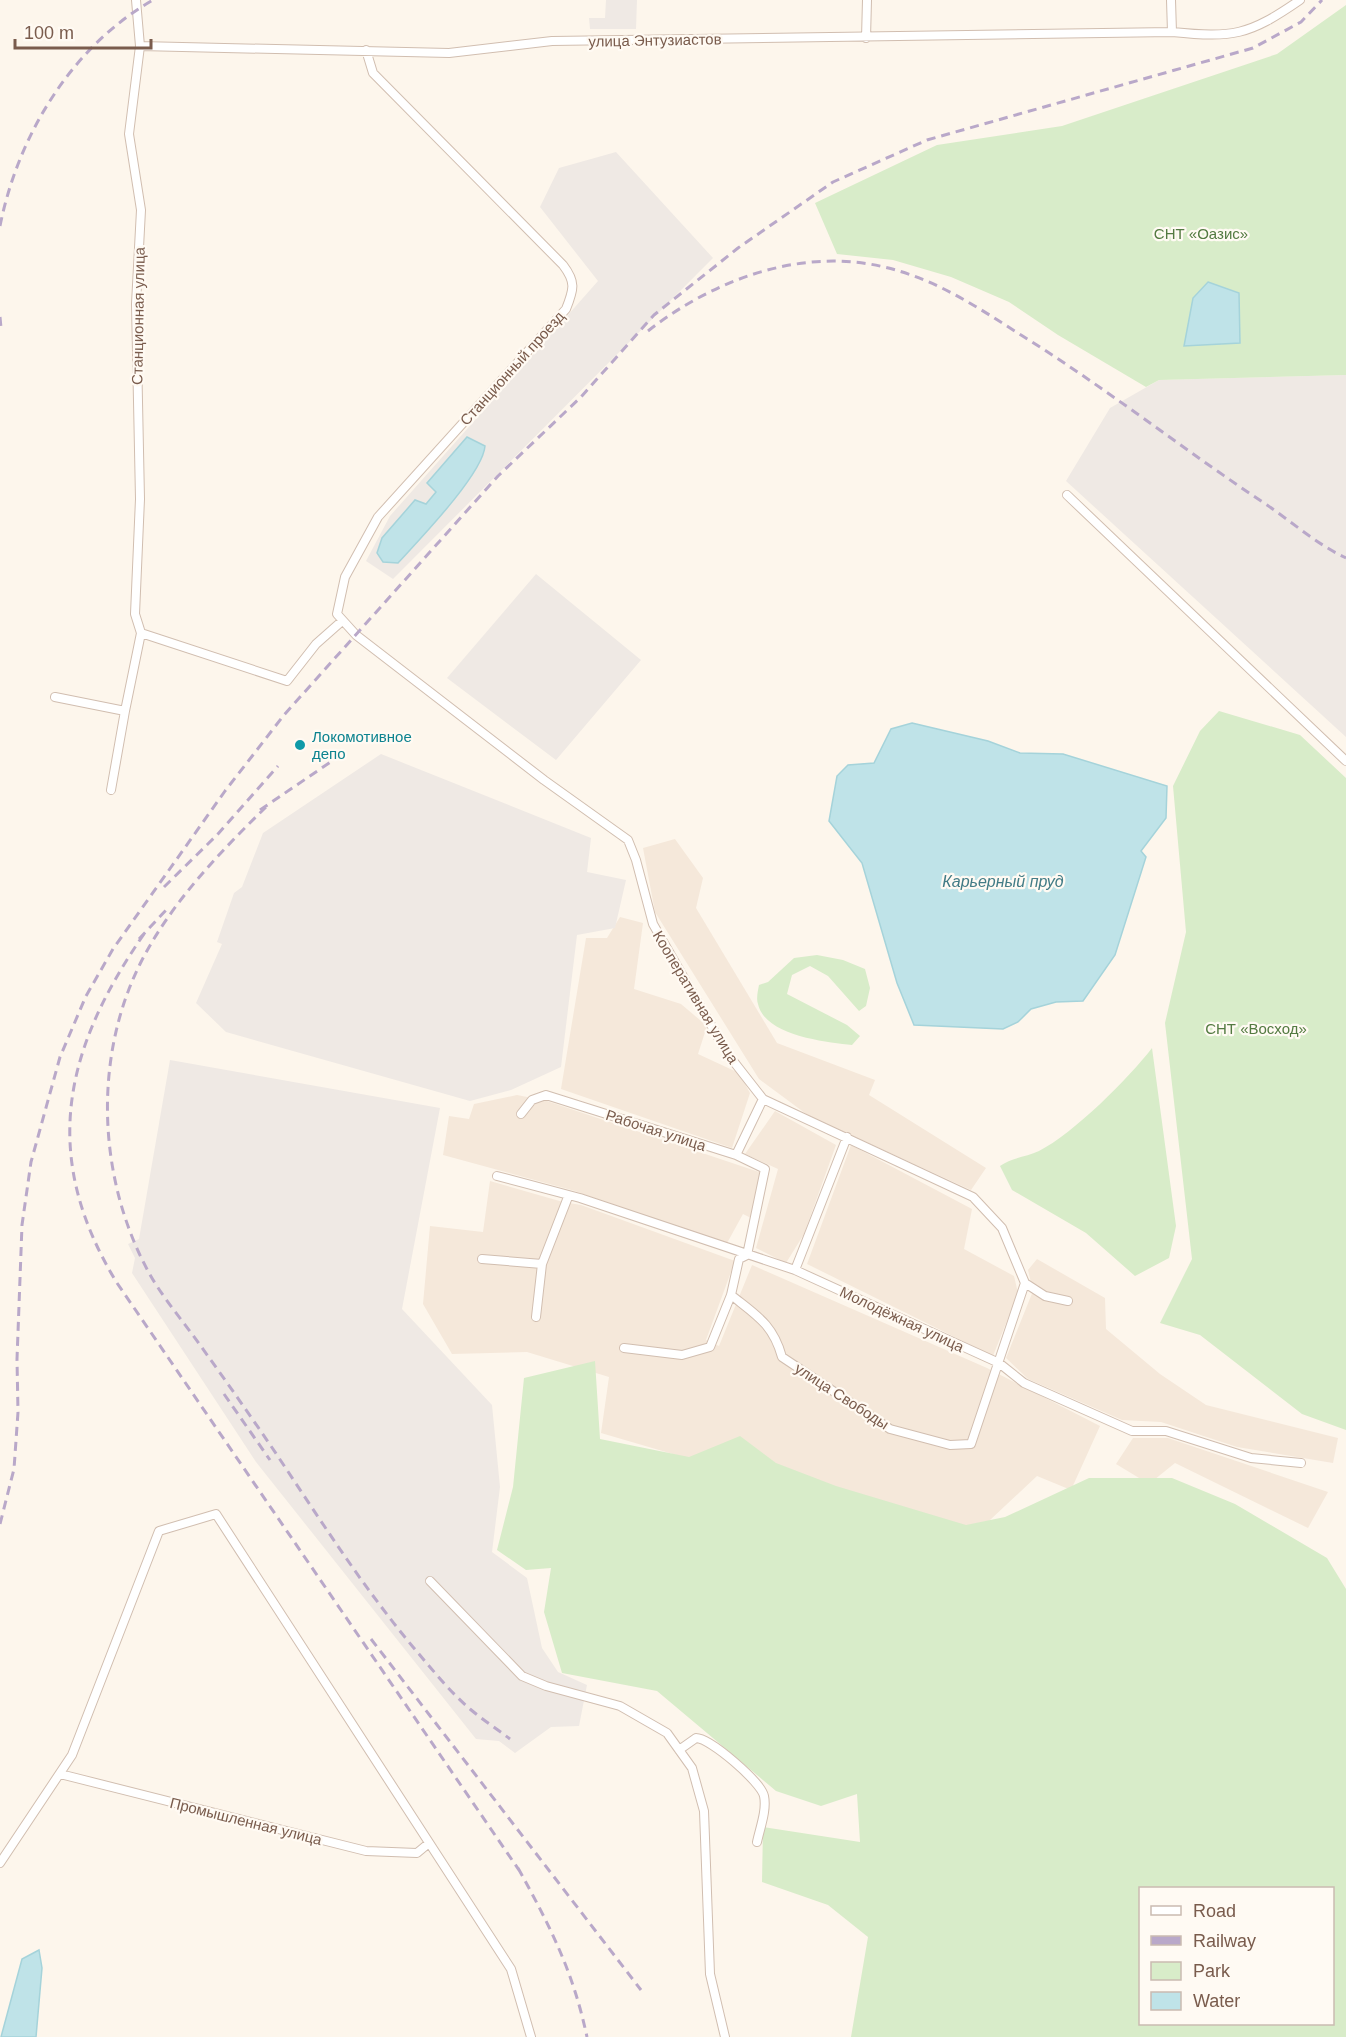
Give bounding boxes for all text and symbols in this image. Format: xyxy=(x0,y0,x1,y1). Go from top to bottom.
scale bar xyxy=(15,12,152,50)
text: 100 m xyxy=(24,23,74,43)
street label: улица Энтузиастов xyxy=(588,30,722,50)
park label: СНТ «Оазис» xyxy=(1154,225,1248,242)
street label: Станционная улица xyxy=(128,246,148,385)
street label: Станционный проезд xyxy=(456,307,568,428)
place label: Локомотивное депо xyxy=(312,728,412,762)
marker: Локомотивное депо xyxy=(293,738,307,752)
water label: Карьерный пруд xyxy=(942,873,1064,890)
street label: Кооперативная улица xyxy=(650,928,743,1067)
park label: СНТ «Восход» xyxy=(1205,1020,1307,1037)
street label: Рабочая улица xyxy=(604,1106,709,1154)
street label: Молодёжная улица xyxy=(837,1283,967,1355)
street label: улица Свободы xyxy=(792,1359,892,1433)
street label: Промышленная улица xyxy=(168,1794,324,1848)
legend xyxy=(1139,1887,1334,2025)
text: Road xyxy=(1193,1901,1236,1921)
text: Railway xyxy=(1193,1931,1256,1951)
text: Park xyxy=(1193,1961,1231,1981)
text: Water xyxy=(1193,1991,1240,2011)

